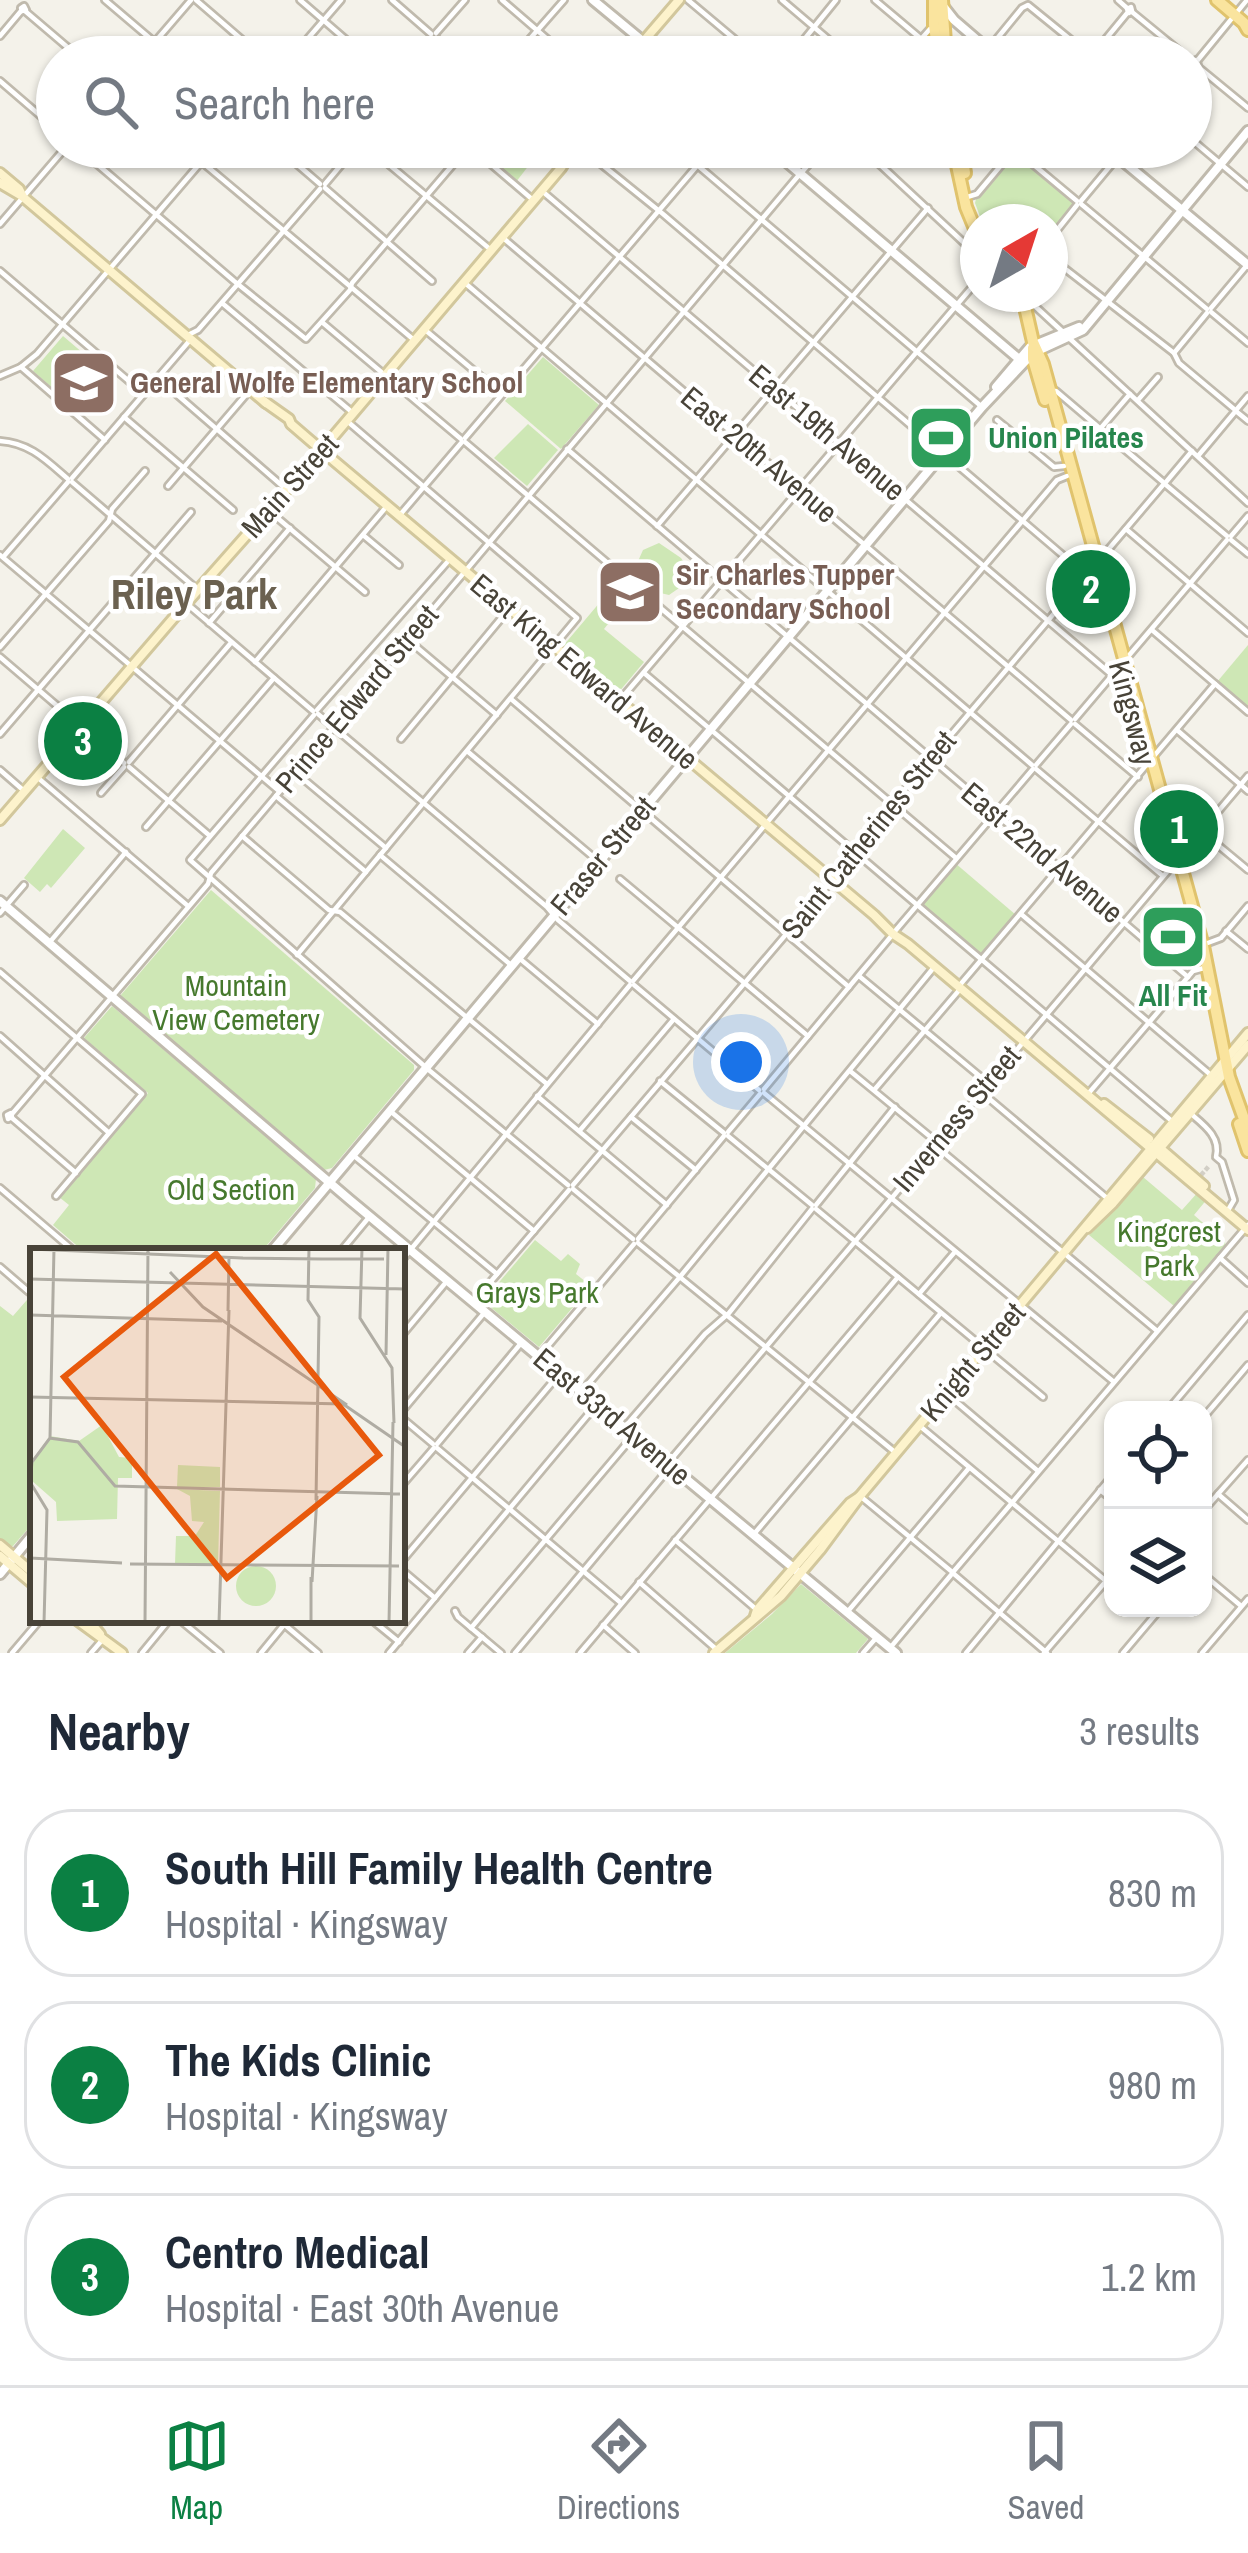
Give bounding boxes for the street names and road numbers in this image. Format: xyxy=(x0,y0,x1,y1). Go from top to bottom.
street label: East 19th Avenue xyxy=(741,355,914,509)
street label: East 20th Avenue xyxy=(673,377,846,531)
street label: Main Street xyxy=(232,425,347,546)
street label: East King Edward Avenue xyxy=(462,564,707,778)
street label: Prince Edward Street xyxy=(266,596,447,801)
street label: Kingsway xyxy=(1100,656,1166,770)
street label: Saint Catherines Street xyxy=(772,722,965,947)
street label: East 22nd Avenue xyxy=(953,773,1132,932)
street label: Fraser Street xyxy=(541,787,664,923)
street label: Inverness Street xyxy=(883,1037,1029,1200)
street label: Knight Street xyxy=(911,1293,1034,1429)
street label: East 33rd Avenue xyxy=(526,1339,700,1494)

